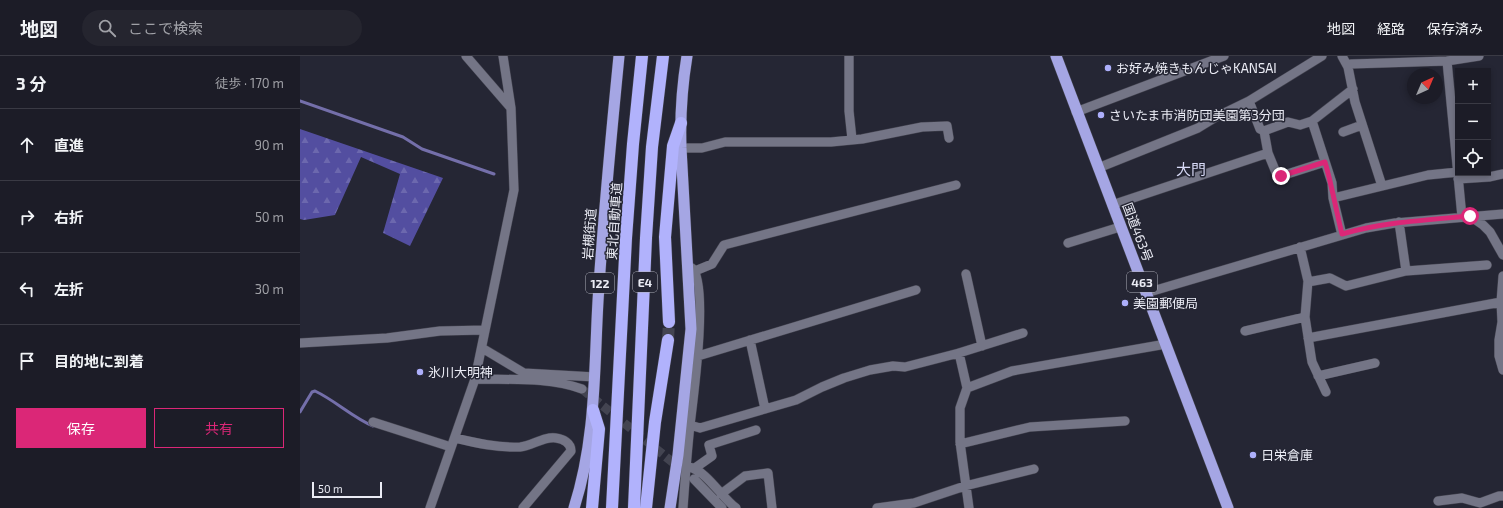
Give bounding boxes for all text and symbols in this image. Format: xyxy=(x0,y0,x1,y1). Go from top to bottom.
search box xyxy=(82,10,362,46)
text: 地図 xyxy=(20,17,58,40)
icon: search xyxy=(96,17,118,39)
text: ここで検索 xyxy=(128,19,203,37)
text: 地図 xyxy=(1327,20,1355,37)
text: 経路 xyxy=(1377,20,1405,37)
text: 保存済み xyxy=(1427,20,1483,37)
place label: お好み焼きもんじゃKANSAI xyxy=(1116,60,1277,76)
marker: お好み焼きもんじゃKANSAI xyxy=(1103,63,1113,73)
north arrow xyxy=(1407,68,1443,104)
map controls xyxy=(1455,68,1491,176)
button: + xyxy=(1455,68,1491,104)
text: 3 分 xyxy=(16,73,46,93)
text: 徒歩 · 170 m xyxy=(215,75,284,91)
button: − xyxy=(1455,104,1491,140)
place label: さいたま市消防団美園第3分団 xyxy=(1109,107,1285,123)
marker: さいたま市消防団美園第3分団 xyxy=(1096,110,1106,120)
icon: ahead xyxy=(16,134,38,156)
text: 直進 xyxy=(54,136,84,154)
text: 90 m xyxy=(254,137,284,153)
button: locate xyxy=(1455,140,1491,176)
district label: 大門 xyxy=(1176,160,1206,178)
route end xyxy=(1272,167,1290,185)
street label: 東北自動車道 xyxy=(603,182,625,260)
street label: 国道463号 xyxy=(1119,200,1157,264)
icon: right xyxy=(16,206,38,228)
street label: 岩槻街道 xyxy=(579,207,599,261)
route start xyxy=(1461,207,1479,225)
text: 右折 xyxy=(54,208,84,226)
text: 50 m xyxy=(255,209,284,225)
road number: E4 xyxy=(633,272,657,292)
road number: 463 xyxy=(1127,272,1157,292)
road number: 122 xyxy=(586,273,614,293)
icon: left xyxy=(16,278,38,300)
text: 左折 xyxy=(54,280,84,298)
text: 30 m xyxy=(255,281,284,297)
place label: 美園郵便局 xyxy=(1133,295,1198,311)
marker: 美園郵便局 xyxy=(1120,298,1130,308)
icon: arrive xyxy=(16,350,38,372)
text: 目的地に到着 xyxy=(54,352,144,370)
place label: 氷川大明神 xyxy=(428,364,493,380)
marker: 氷川大明神 xyxy=(415,367,425,377)
button: 保存 xyxy=(16,408,146,448)
button: 共有 xyxy=(154,408,284,448)
place label: 日栄倉庫 xyxy=(1261,447,1313,463)
marker: 日栄倉庫 xyxy=(1248,450,1258,460)
scale bar xyxy=(312,480,382,499)
text: 50 m xyxy=(318,482,343,495)

